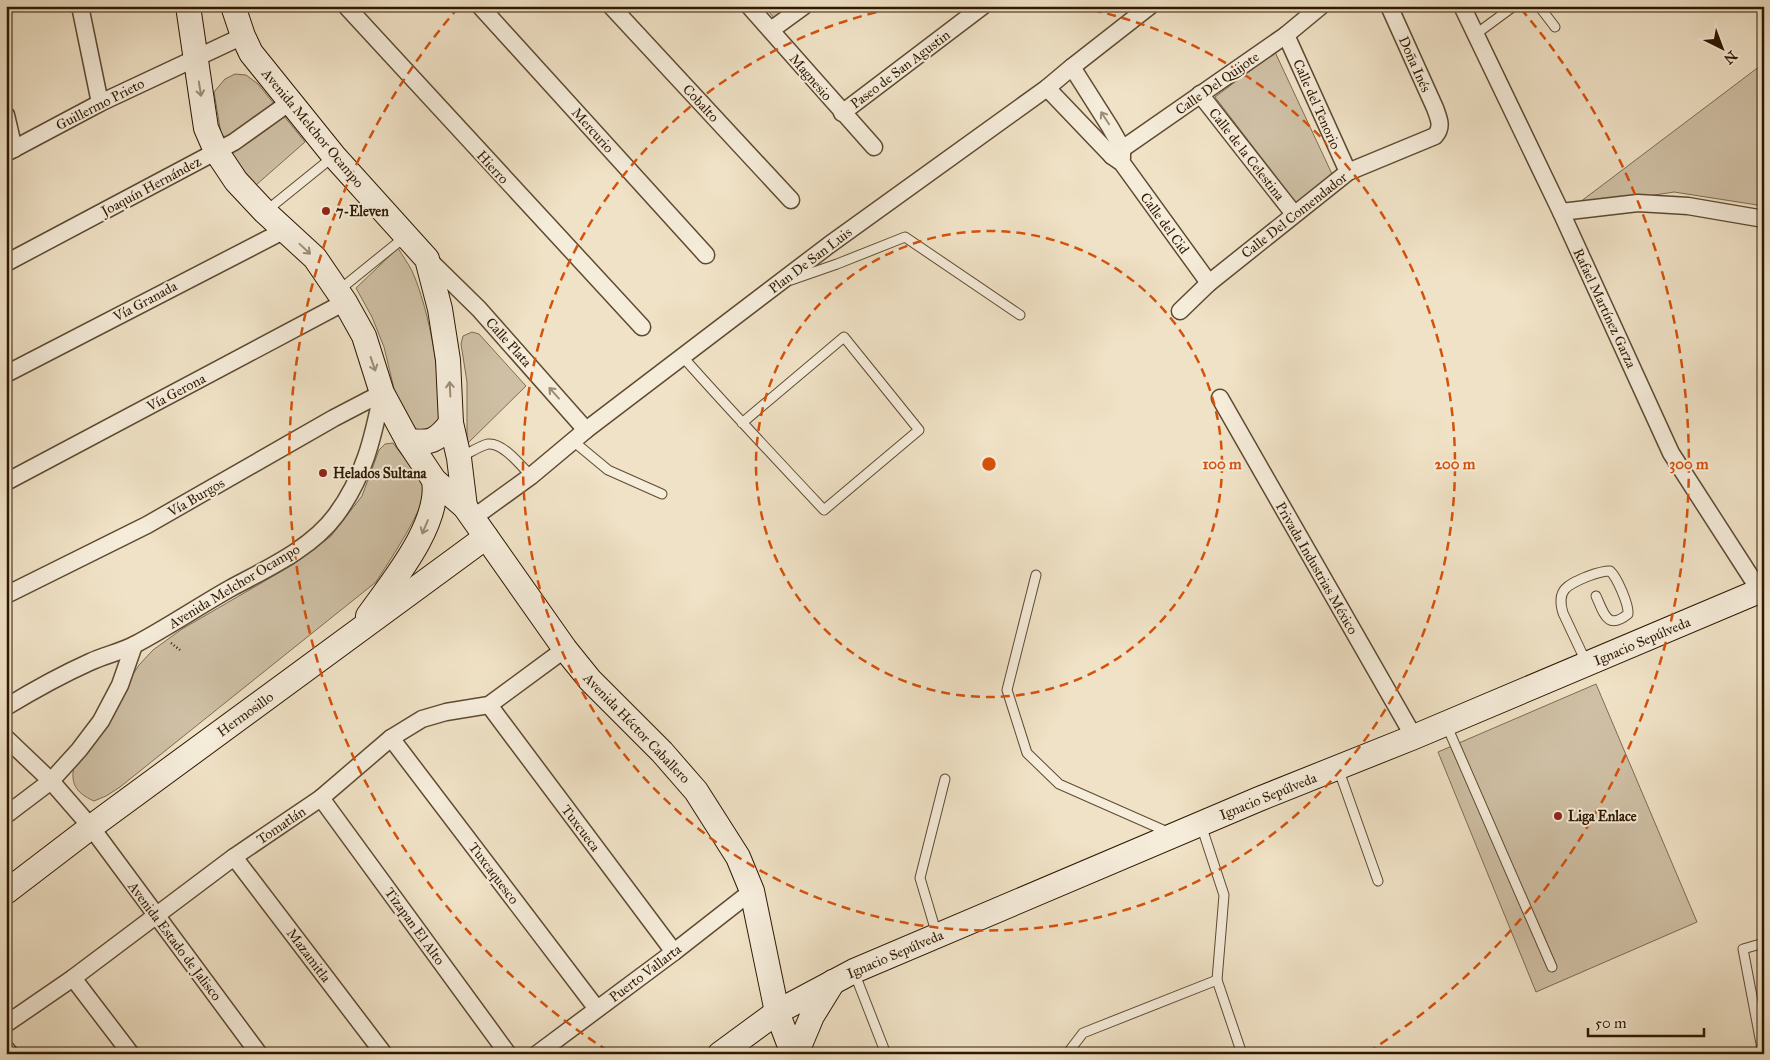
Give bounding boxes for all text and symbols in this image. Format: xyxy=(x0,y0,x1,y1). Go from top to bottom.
north arrow xyxy=(1698,22,1748,72)
street label: Paseo de San Agustin xyxy=(847,26,954,112)
street label: Doña Inés xyxy=(1395,34,1434,95)
text: N xyxy=(1720,47,1740,68)
street label: Calle Del Quijote xyxy=(1172,48,1262,119)
street label: Magnesio xyxy=(786,50,836,104)
street label: Calle del Tenorio xyxy=(1289,57,1344,152)
street label: Avenida Melchor Ocampo xyxy=(257,65,367,191)
street label: Guillermo Prieto xyxy=(53,75,147,134)
one-way arrow xyxy=(195,81,205,97)
street label: Cobalto xyxy=(679,81,722,126)
street label: Mercurio xyxy=(568,104,617,156)
street label: Calle de la Celestina xyxy=(1205,105,1288,204)
one-way arrow xyxy=(1100,112,1110,126)
street label: Hierro xyxy=(473,147,512,188)
street label: Joaquín Hernández xyxy=(97,153,205,222)
street label: Calle Del Comendador xyxy=(1238,168,1351,262)
street label: Calle del Cid xyxy=(1137,189,1193,257)
place label: 7-Eleven xyxy=(336,203,389,220)
marker: 7-Eleven xyxy=(320,205,332,217)
street label: Plan De San Luis xyxy=(765,224,855,297)
one-way arrow xyxy=(299,243,311,255)
street label: Rafael Martínez Garza xyxy=(1569,246,1640,371)
street label: Vía Granada xyxy=(109,277,180,326)
street label: Calle Plata xyxy=(482,314,535,371)
one-way arrow xyxy=(369,356,378,372)
street label: Vía Gerona xyxy=(143,370,209,415)
one-way arrow xyxy=(445,382,454,398)
one-way arrow xyxy=(548,387,560,400)
centre of rings xyxy=(980,455,998,473)
text: 100 m xyxy=(1202,455,1242,473)
text: 200 m xyxy=(1435,455,1476,473)
text: 300 m xyxy=(1669,455,1709,474)
place label: Helados Sultana xyxy=(333,465,427,482)
marker: Helados Sultana xyxy=(317,467,329,479)
street label: Vía Burgos xyxy=(164,474,228,521)
street label: Privada Industrias México xyxy=(1272,499,1361,637)
one-way arrow xyxy=(420,519,430,534)
street label: Avenida Melchor Ocampo xyxy=(165,541,303,633)
street label: Ignacio Sepúlveda xyxy=(1591,613,1693,669)
street label: Avenida Héctor Caballero xyxy=(579,669,694,787)
street label: Hermosillo xyxy=(214,688,277,741)
street label: Ignacio Sepúlveda xyxy=(1217,769,1319,824)
street label: Tuxcueca xyxy=(558,802,604,855)
street label: Tomatlán xyxy=(254,803,309,848)
place label: Liga Enlace xyxy=(1568,808,1637,826)
marker: Liga Enlace xyxy=(1552,810,1564,822)
street label: Tuxcaquesco xyxy=(464,839,522,908)
street label: Avenida Estado de Jalisco xyxy=(123,878,225,1005)
street label: Tizapan El Alto xyxy=(381,884,448,968)
street label: Mazamitla xyxy=(283,925,334,986)
street label: Ignacio Sepúlveda xyxy=(844,926,946,982)
street label: Puerto Vallarta xyxy=(606,941,685,1006)
scale bar xyxy=(1588,1005,1704,1037)
text: 50 m xyxy=(1595,1014,1627,1032)

